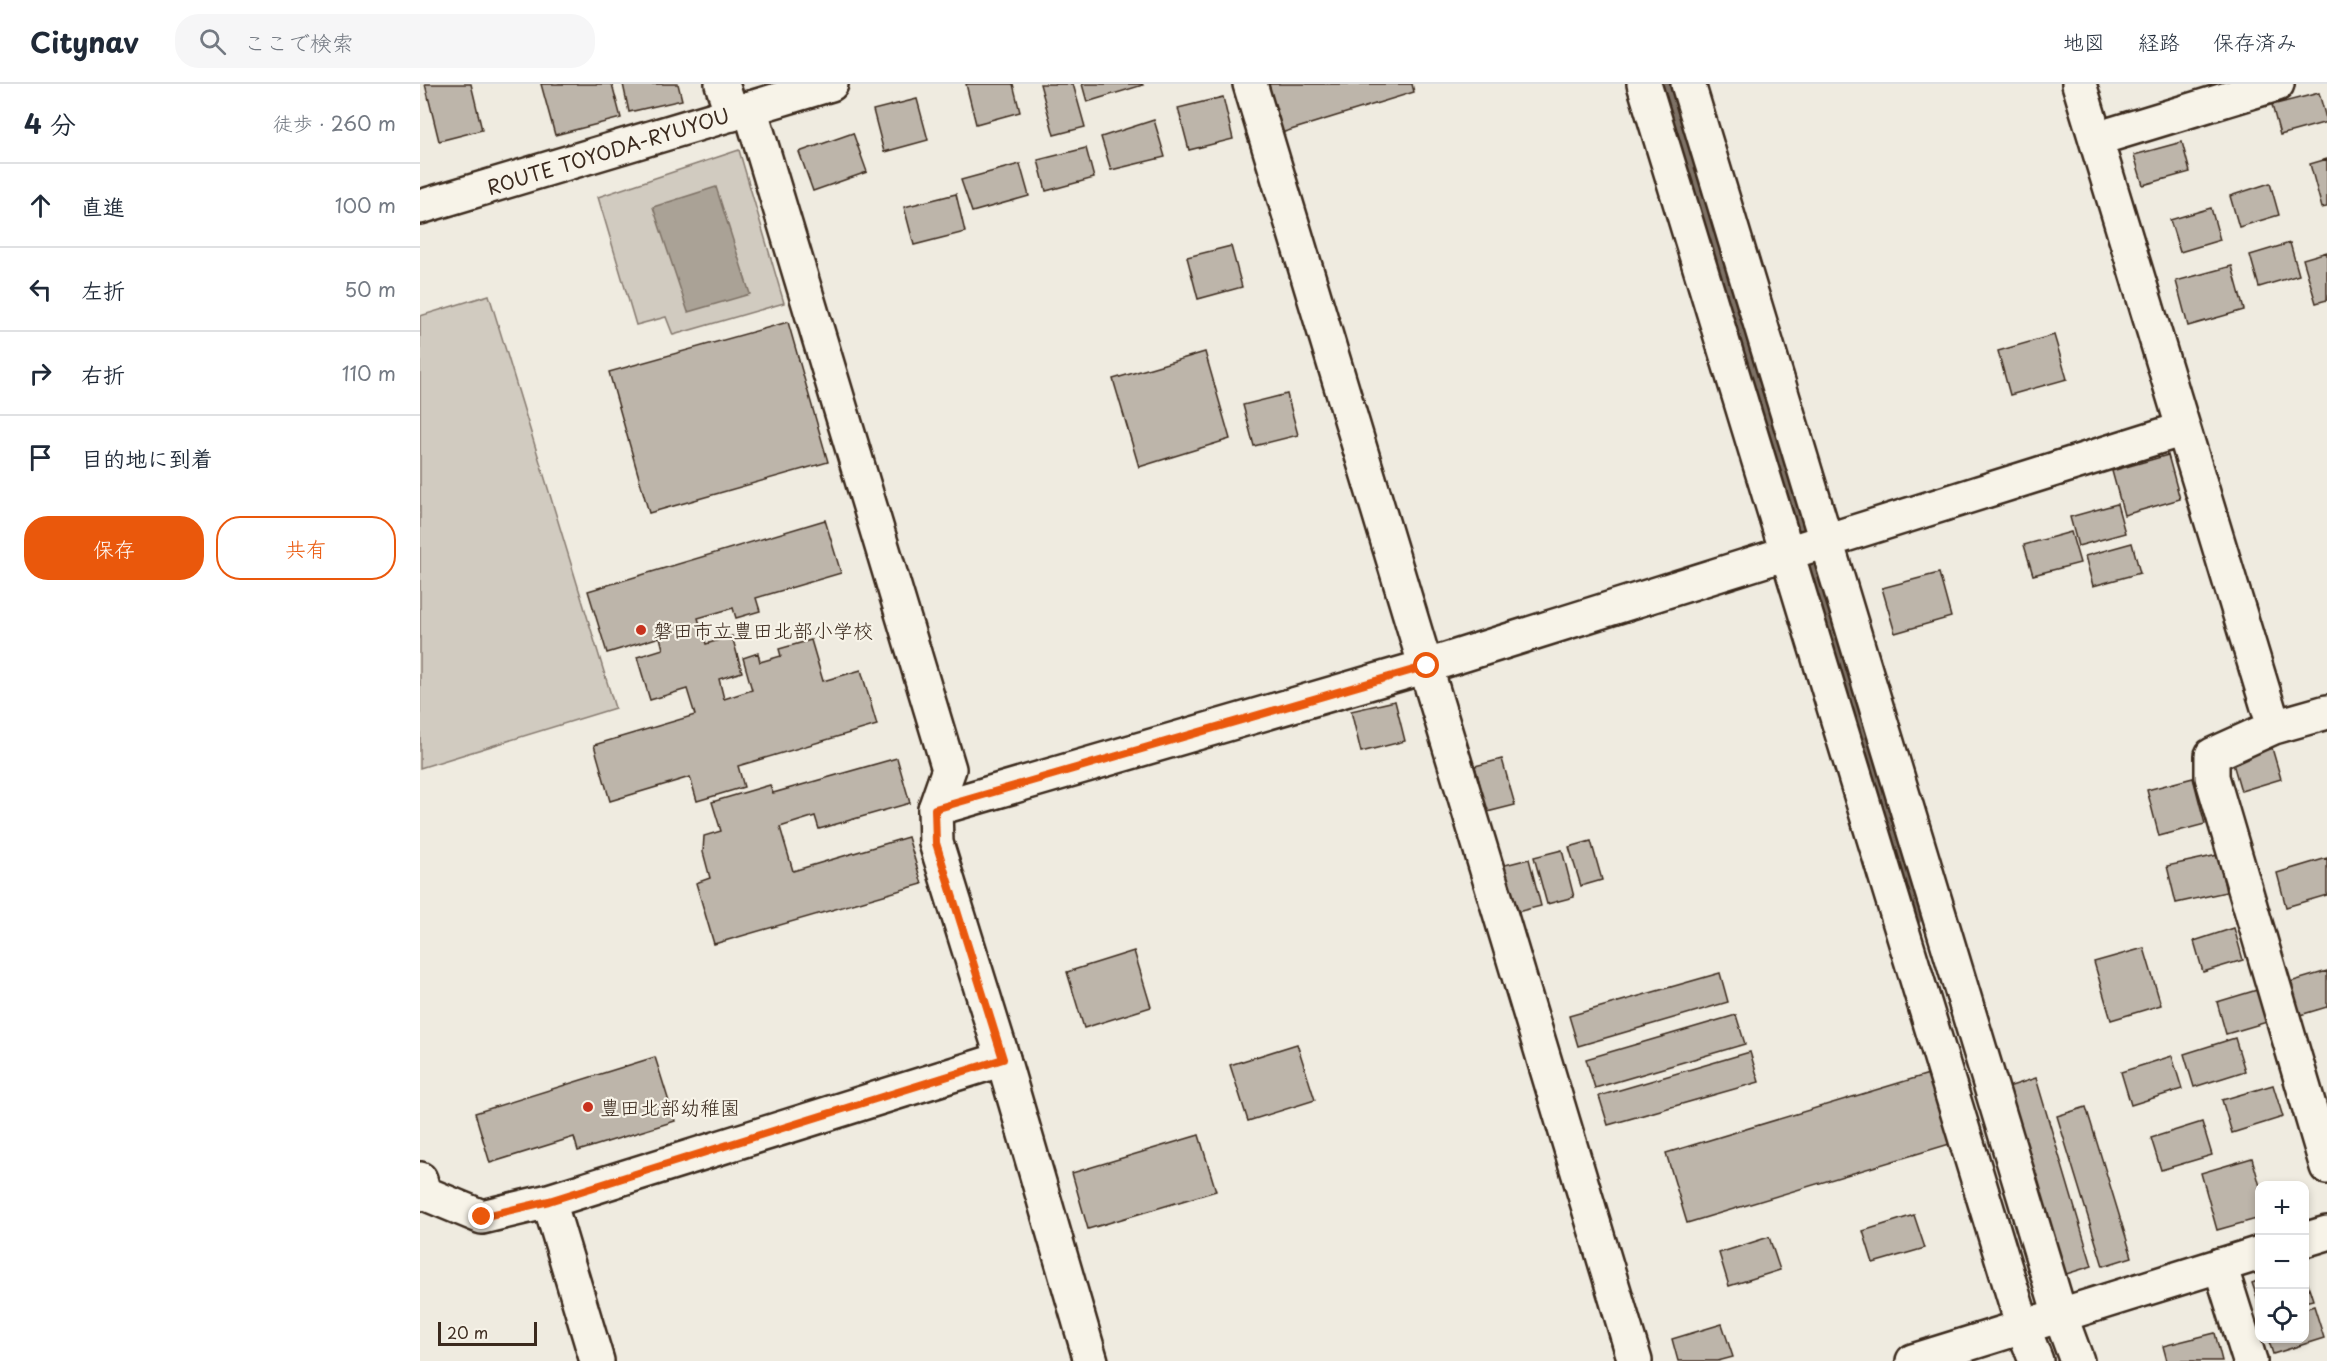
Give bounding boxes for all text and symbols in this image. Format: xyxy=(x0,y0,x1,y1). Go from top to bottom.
search box xyxy=(175,14,595,68)
text: Citynav xyxy=(30,20,139,63)
icon: search xyxy=(196,25,229,58)
text: ここで検索 xyxy=(244,25,354,58)
text: 地図 xyxy=(2063,25,2105,57)
text: 経路 xyxy=(2138,25,2180,57)
text: 保存済み xyxy=(2213,25,2297,57)
street label: ROUTE TOYODA-RYUYOU xyxy=(483,100,733,202)
text: 4 分 xyxy=(24,104,76,143)
text: 徒歩 · 260 m xyxy=(273,108,396,138)
icon: ahead xyxy=(24,189,57,222)
text: 直進 xyxy=(81,189,125,222)
text: 100 m xyxy=(335,190,396,220)
icon: left xyxy=(24,273,57,306)
text: 左折 xyxy=(81,273,125,306)
text: 50 m xyxy=(344,274,396,304)
icon: right xyxy=(24,357,57,390)
text: 右折 xyxy=(81,357,125,390)
text: 110 m xyxy=(342,358,396,388)
icon: arrive xyxy=(24,441,57,474)
text: 目的地に到着 xyxy=(81,441,213,474)
button: 保存 xyxy=(24,516,204,580)
button: 共有 xyxy=(216,516,396,580)
place label: 磐田市立豊田北部小学校 xyxy=(653,615,873,645)
marker: 磐田市立豊田北部小学校 xyxy=(634,623,648,637)
route start xyxy=(1413,652,1439,678)
place label: 豊田北部幼稚園 xyxy=(600,1092,740,1122)
marker: 豊田北部幼稚園 xyxy=(581,1100,595,1114)
map controls xyxy=(2255,1181,2309,1343)
button: + xyxy=(2255,1181,2309,1235)
route end xyxy=(468,1203,494,1229)
button: − xyxy=(2255,1235,2309,1289)
button: locate xyxy=(2255,1289,2309,1343)
scale bar xyxy=(438,1319,537,1346)
text: 20 m xyxy=(447,1320,488,1344)

